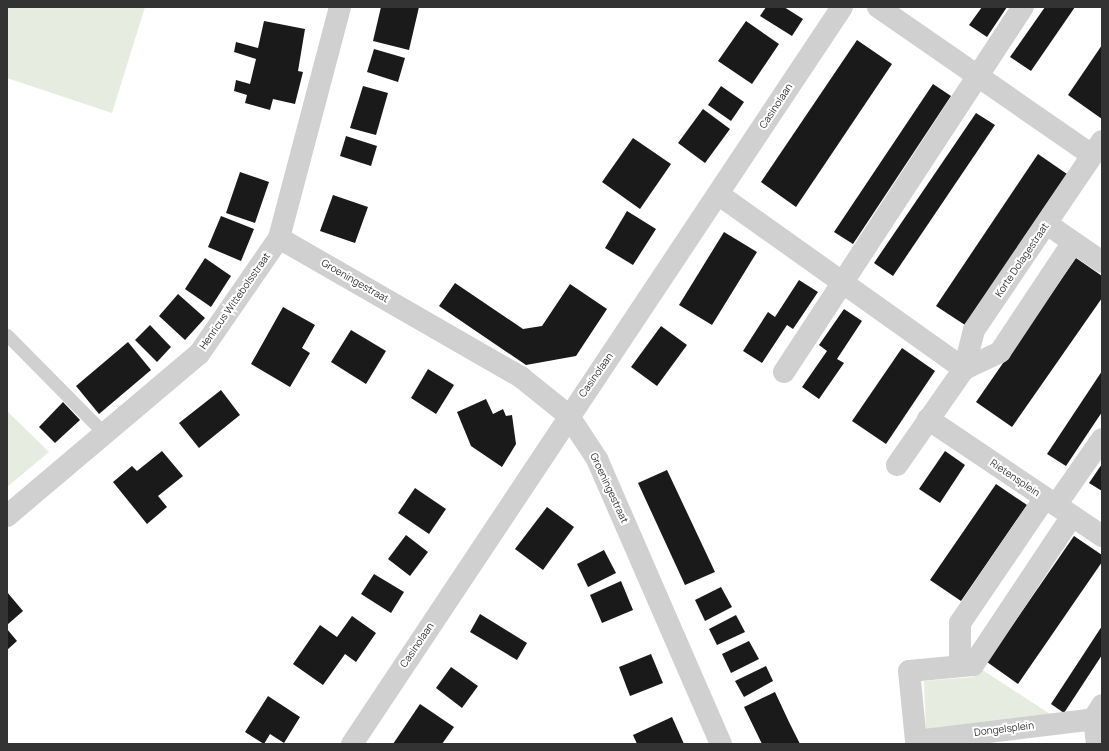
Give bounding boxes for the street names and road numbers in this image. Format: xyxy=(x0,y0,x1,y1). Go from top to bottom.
street label: Casinolaan xyxy=(757,81,795,131)
street label: Korte Dolagestraat xyxy=(993,221,1051,299)
street label: Henricus Wittebolsstraat xyxy=(197,250,273,352)
street label: Groeningestraat xyxy=(319,257,391,305)
street label: Casinolaan xyxy=(576,350,616,400)
street label: Groeningestraat xyxy=(588,451,630,525)
street label: Rietensplein xyxy=(988,457,1042,499)
street label: Casinolaan xyxy=(398,620,436,670)
street label: Dongelsplein xyxy=(973,719,1035,739)

